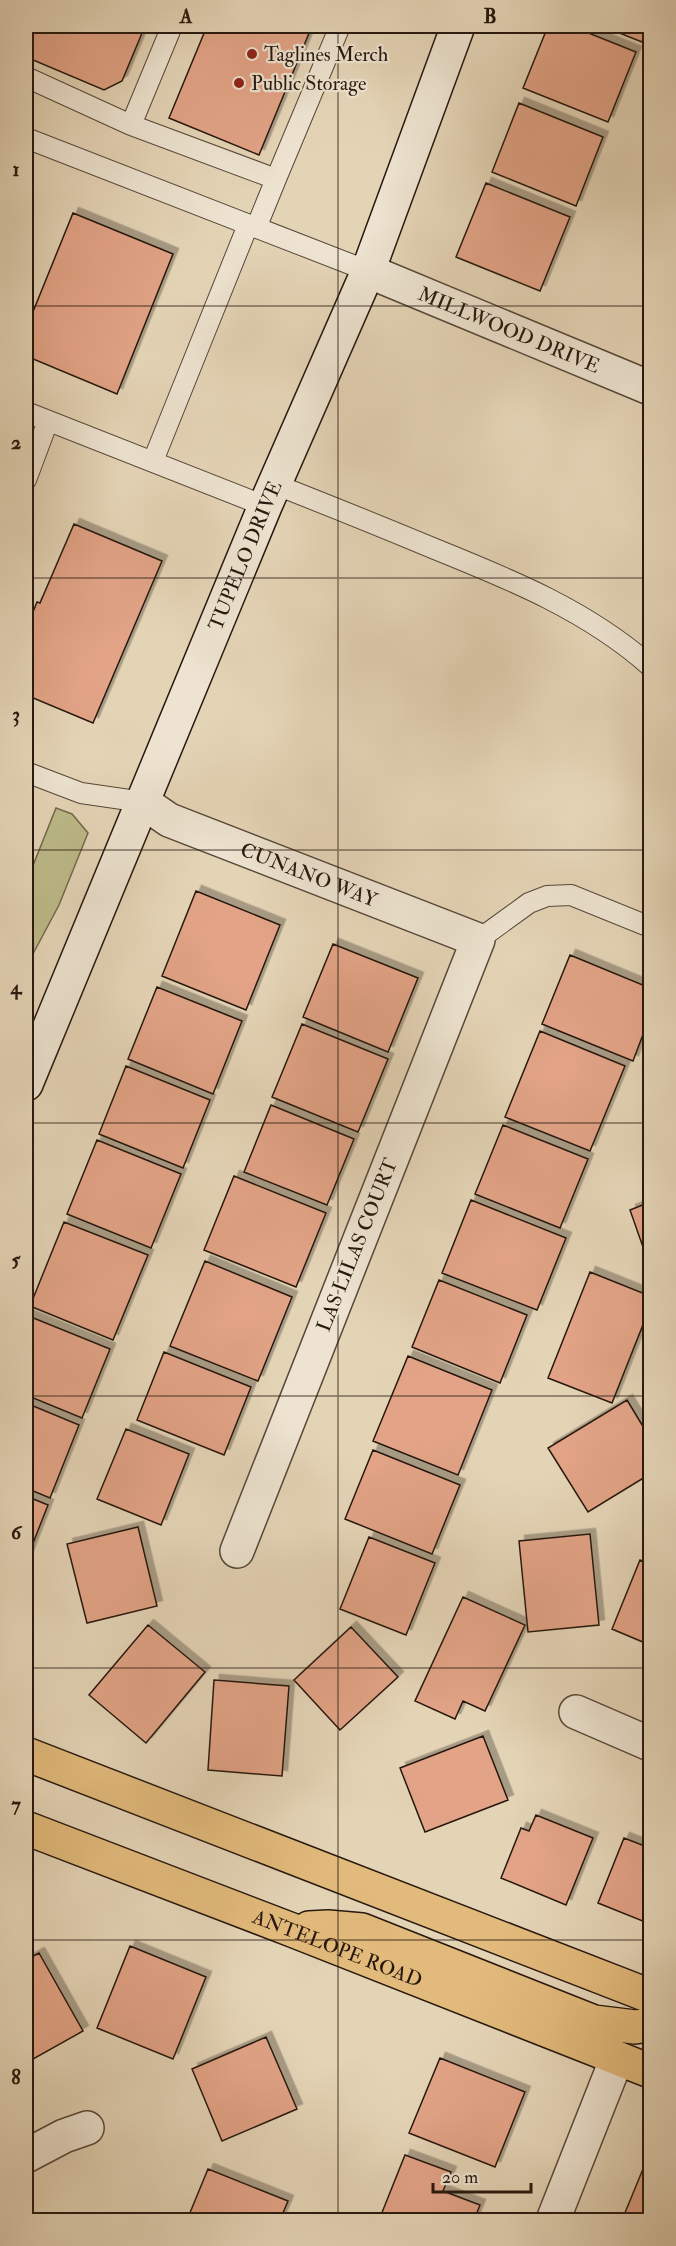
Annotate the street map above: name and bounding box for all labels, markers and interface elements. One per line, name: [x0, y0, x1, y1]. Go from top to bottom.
text: A: [179, 4, 193, 29]
text: B: [483, 4, 497, 29]
place label: Taglines Merch: [264, 42, 389, 67]
marker: Taglines Merch: [245, 47, 259, 61]
place label: Public Storage: [251, 71, 366, 96]
marker: Public Storage: [232, 76, 246, 90]
text: 1: [12, 157, 20, 182]
street label: MILLWOOD DRIVE: [415, 281, 604, 378]
text: 2: [11, 430, 21, 455]
street label: TUPELO DRIVE: [203, 477, 287, 634]
text: 3: [12, 702, 20, 727]
street label: CUNANO WAY: [237, 837, 382, 913]
text: 4: [10, 975, 23, 1000]
street label: LAS LILAS COURT: [311, 1155, 403, 1335]
text: 5: [12, 1247, 22, 1272]
text: 6: [11, 1520, 23, 1545]
text: 7: [11, 1792, 21, 1817]
street label: ANTELOPE ROAD: [248, 1903, 426, 1993]
text: 8: [11, 2065, 21, 2090]
scale bar: [433, 2156, 530, 2194]
text: 20 m: [442, 2166, 478, 2189]

